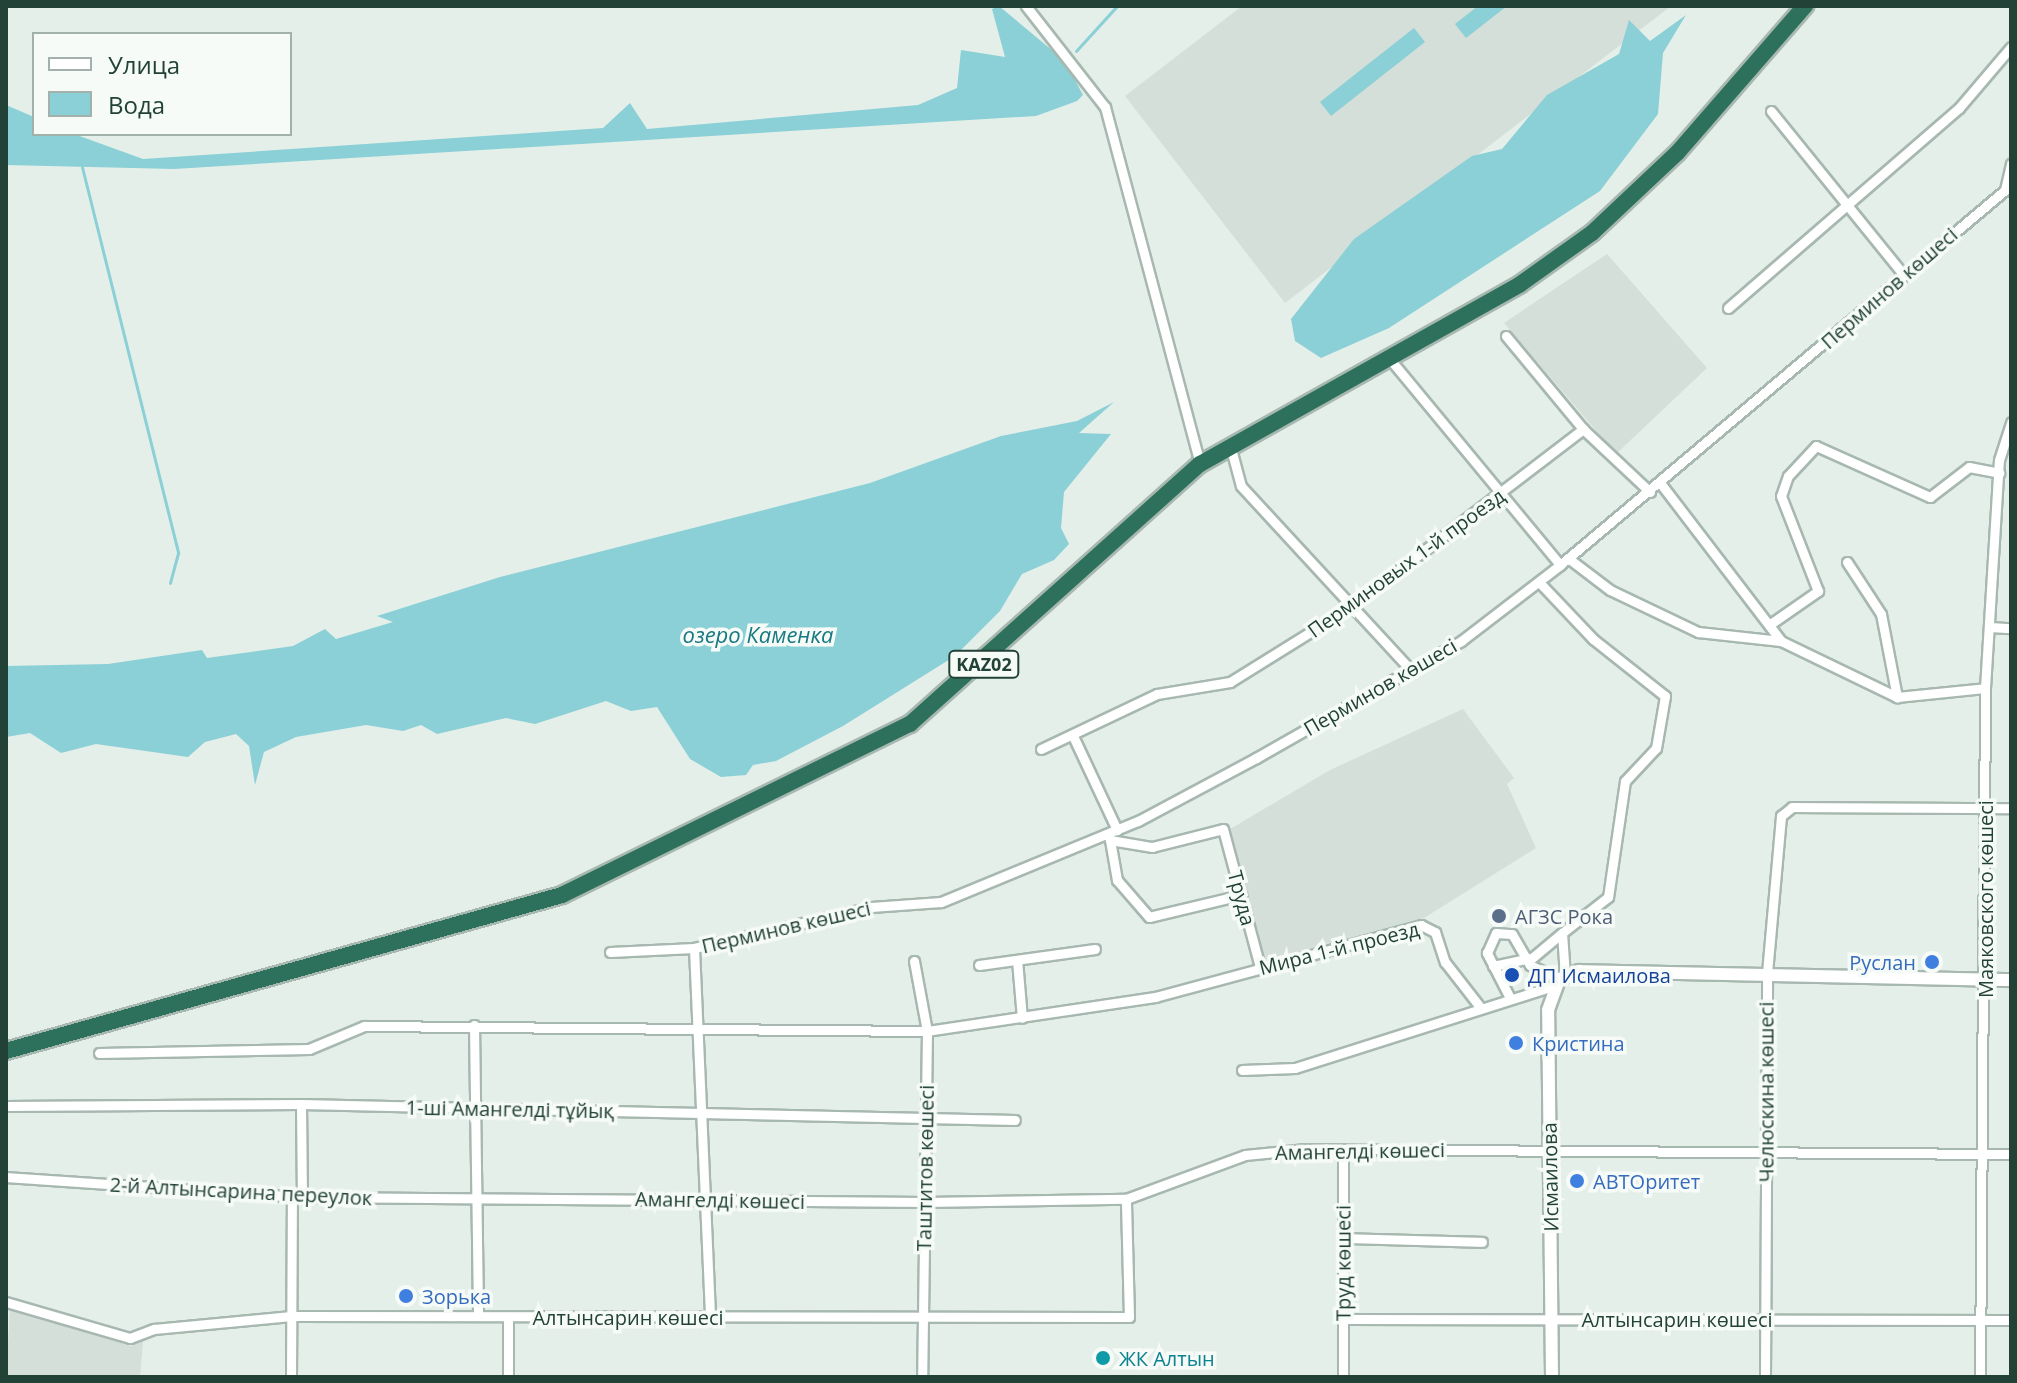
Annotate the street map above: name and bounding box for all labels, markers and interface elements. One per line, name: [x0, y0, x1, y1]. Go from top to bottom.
legend: [32, 32, 292, 136]
text: Улица: [108, 48, 180, 81]
text: Вода: [108, 88, 165, 121]
street label: Перминов көшесі: [1816, 222, 1962, 354]
street label: Перминовых 1-й проезд: [1303, 484, 1509, 642]
water label: озеро Каменка: [683, 622, 833, 648]
street label: Перминов көшесі: [1299, 633, 1461, 741]
road number: KAZ02: [948, 650, 1020, 678]
street label: Маяковского көшесі: [1973, 800, 1997, 998]
street label: Труда: [1223, 868, 1261, 928]
street label: Перминов көшесі: [699, 896, 873, 958]
place label: АГЗС Рока: [1515, 904, 1613, 928]
marker: АГЗС Рока: [1490, 907, 1508, 925]
street label: Мира 1-й проезд: [1256, 917, 1422, 979]
place label: Руслан: [1849, 950, 1916, 974]
marker: Руслан: [1923, 953, 1941, 971]
place label: ДП Исмаилова: [1528, 963, 1671, 987]
marker: ДП Исмаилова: [1503, 966, 1521, 984]
street label: Челюскина көшесі: [1754, 1002, 1778, 1182]
place label: Кристина: [1532, 1031, 1625, 1055]
marker: Кристина: [1507, 1034, 1525, 1052]
street label: Таштитов көшесі: [912, 1085, 938, 1251]
street label: 1-ші Амангелді тұйық: [406, 1095, 614, 1123]
street label: Исмаилова: [1537, 1122, 1563, 1232]
street label: Амангелді көшесі: [1275, 1138, 1445, 1164]
place label: АВТОритет: [1593, 1169, 1700, 1193]
street label: 2-й Алтынсарина переулок: [109, 1172, 373, 1210]
marker: АВТОритет: [1568, 1172, 1586, 1190]
street label: Амангелді көшесі: [635, 1187, 805, 1213]
street label: Труд көшесі: [1331, 1205, 1355, 1321]
place label: Зорька: [422, 1284, 491, 1308]
marker: Зорька: [397, 1287, 415, 1305]
street label: Алтынсарин көшесі: [532, 1305, 724, 1329]
street label: Алтынсарин көшесі: [1581, 1307, 1773, 1331]
place label: ЖК Алтын: [1119, 1346, 1215, 1370]
marker: ЖК Алтын: [1094, 1349, 1112, 1367]

